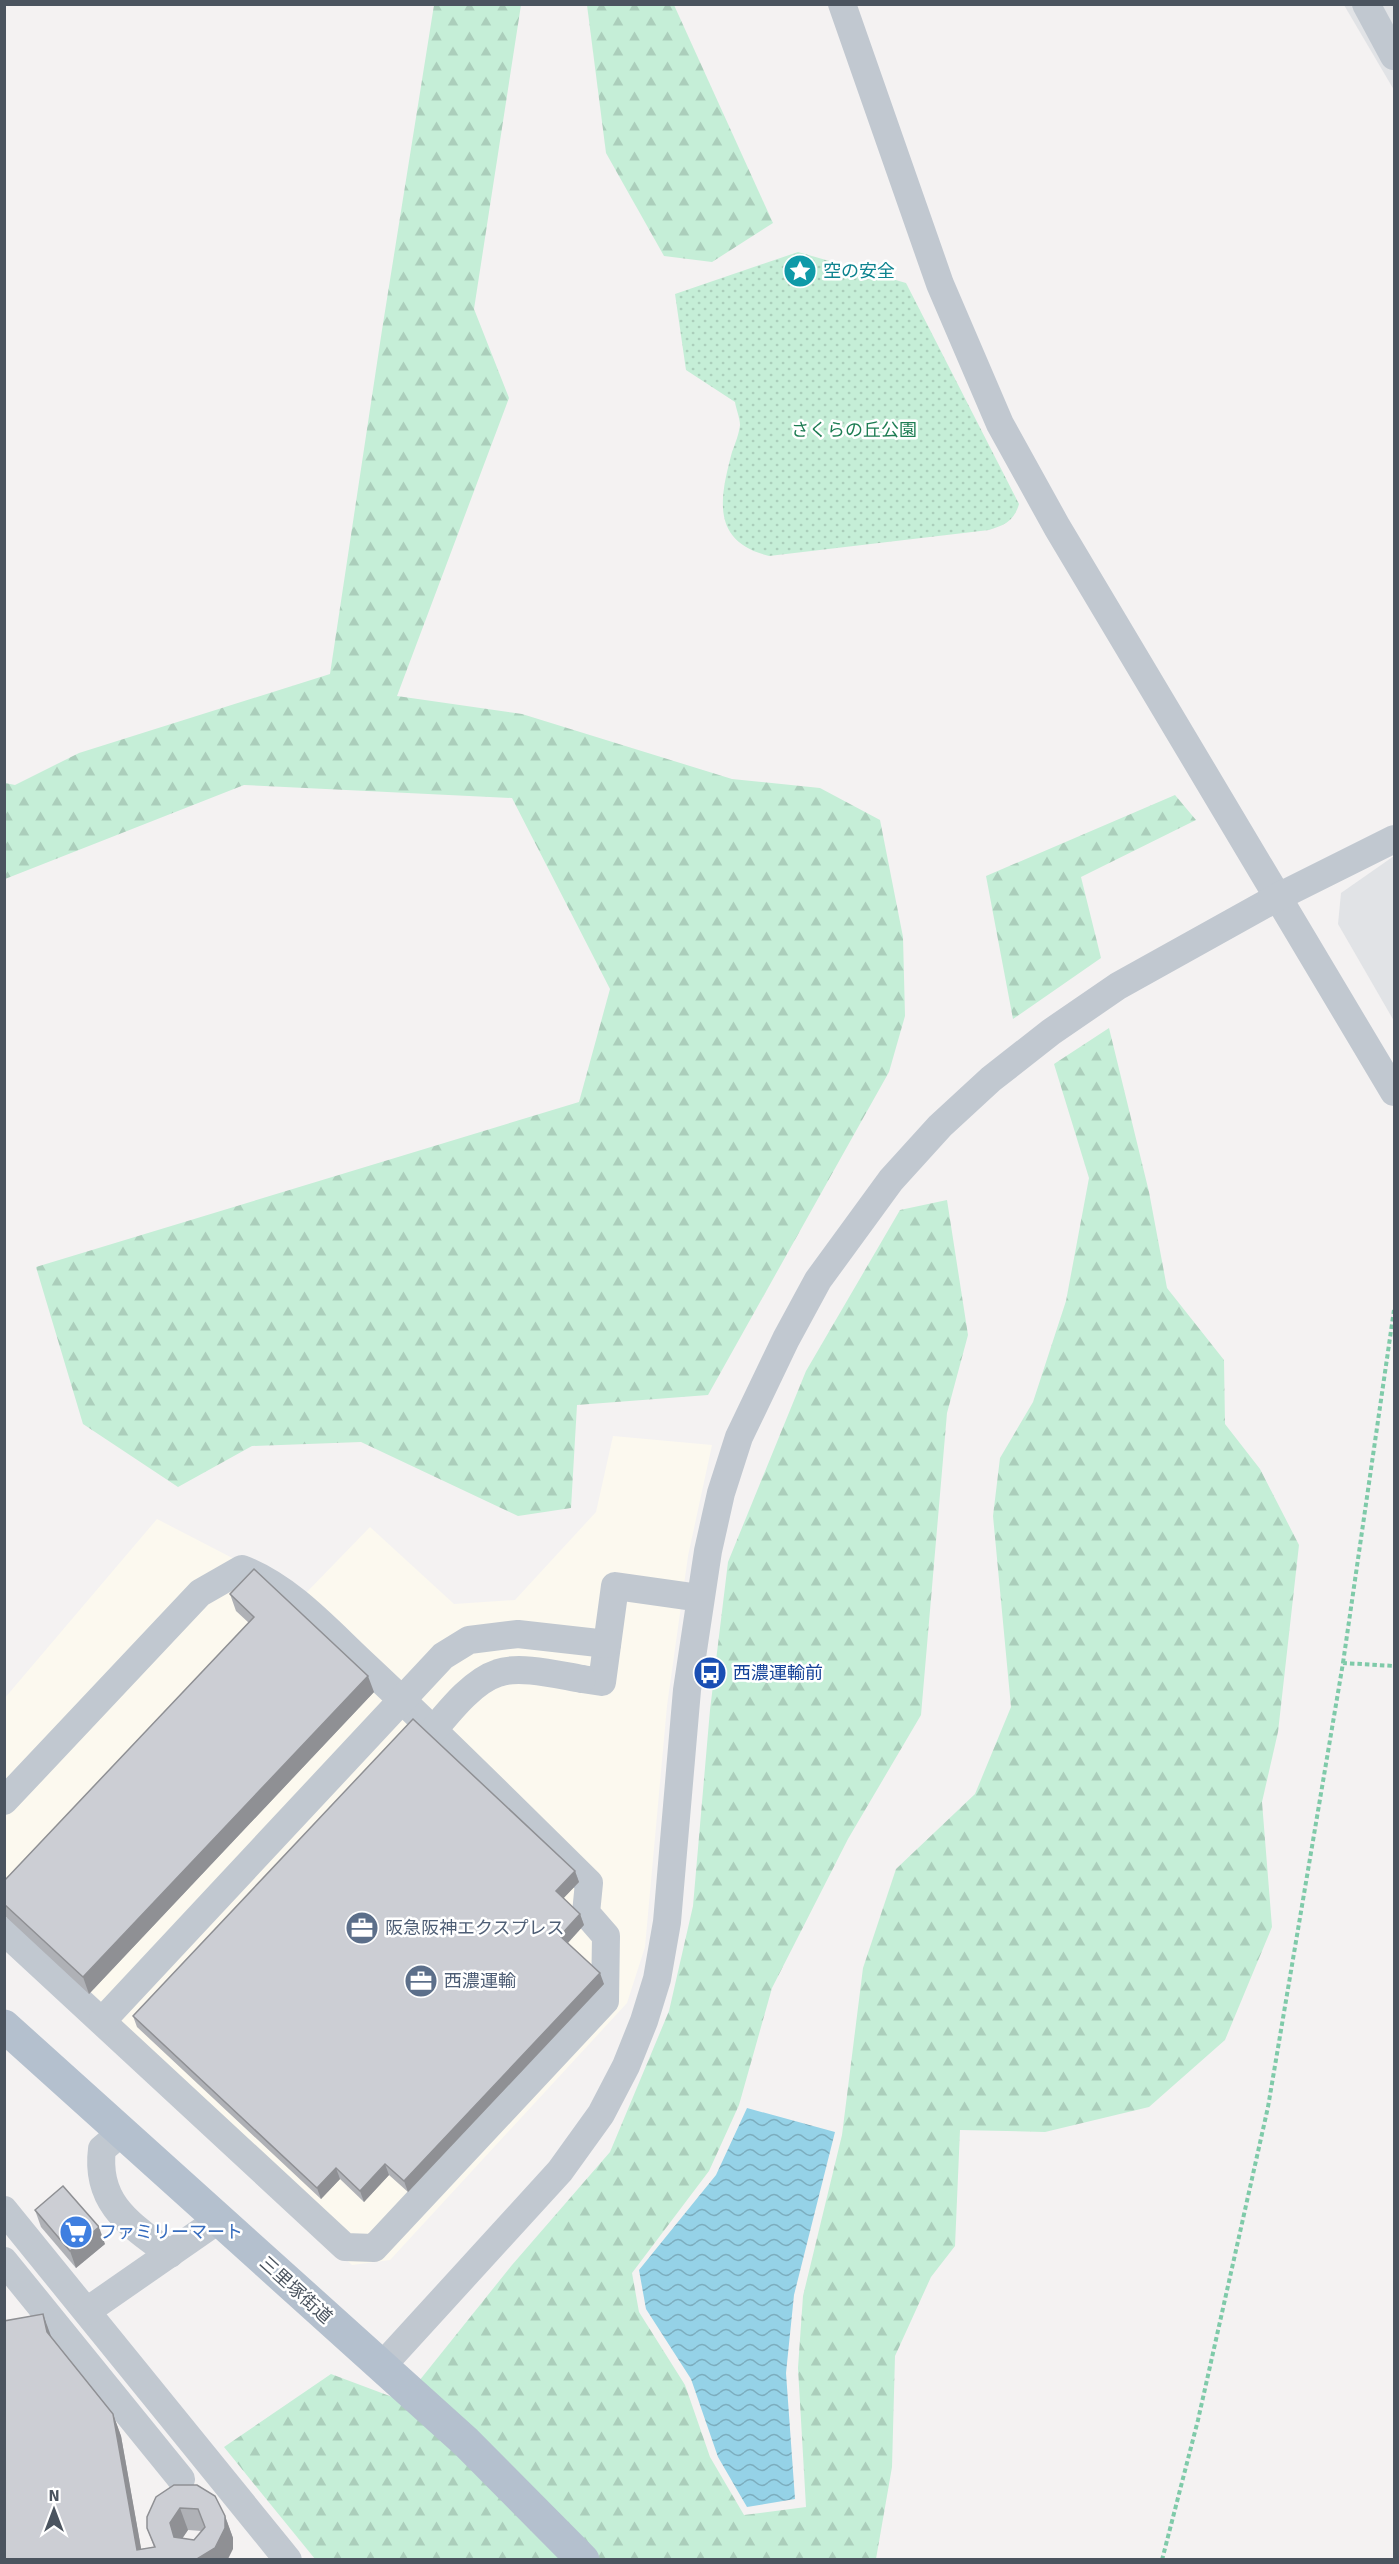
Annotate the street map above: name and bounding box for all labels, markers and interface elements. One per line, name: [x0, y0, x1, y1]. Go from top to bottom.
place icon: 空の安全: [782, 253, 818, 289]
place label: 空の安全: [823, 260, 895, 282]
park label: さくらの丘公園: [791, 419, 917, 441]
bus stop icon: 西濃運輸前: [692, 1655, 728, 1691]
place label: 西濃運輸前: [733, 1662, 823, 1684]
office icon: 阪急阪神エクスプレス: [344, 1910, 380, 1946]
place label: 阪急阪神エクスプレス: [385, 1917, 564, 1939]
office icon: 西濃運輸: [403, 1963, 439, 1999]
place label: 西濃運輸: [444, 1970, 516, 1992]
supermarket icon: ファミリーマート: [58, 2214, 94, 2250]
place label: ファミリーマート: [99, 2221, 243, 2243]
street label: 三里塚街道: [255, 2252, 337, 2328]
north arrow: [24, 2480, 84, 2540]
text: N: [48, 2486, 60, 2506]

